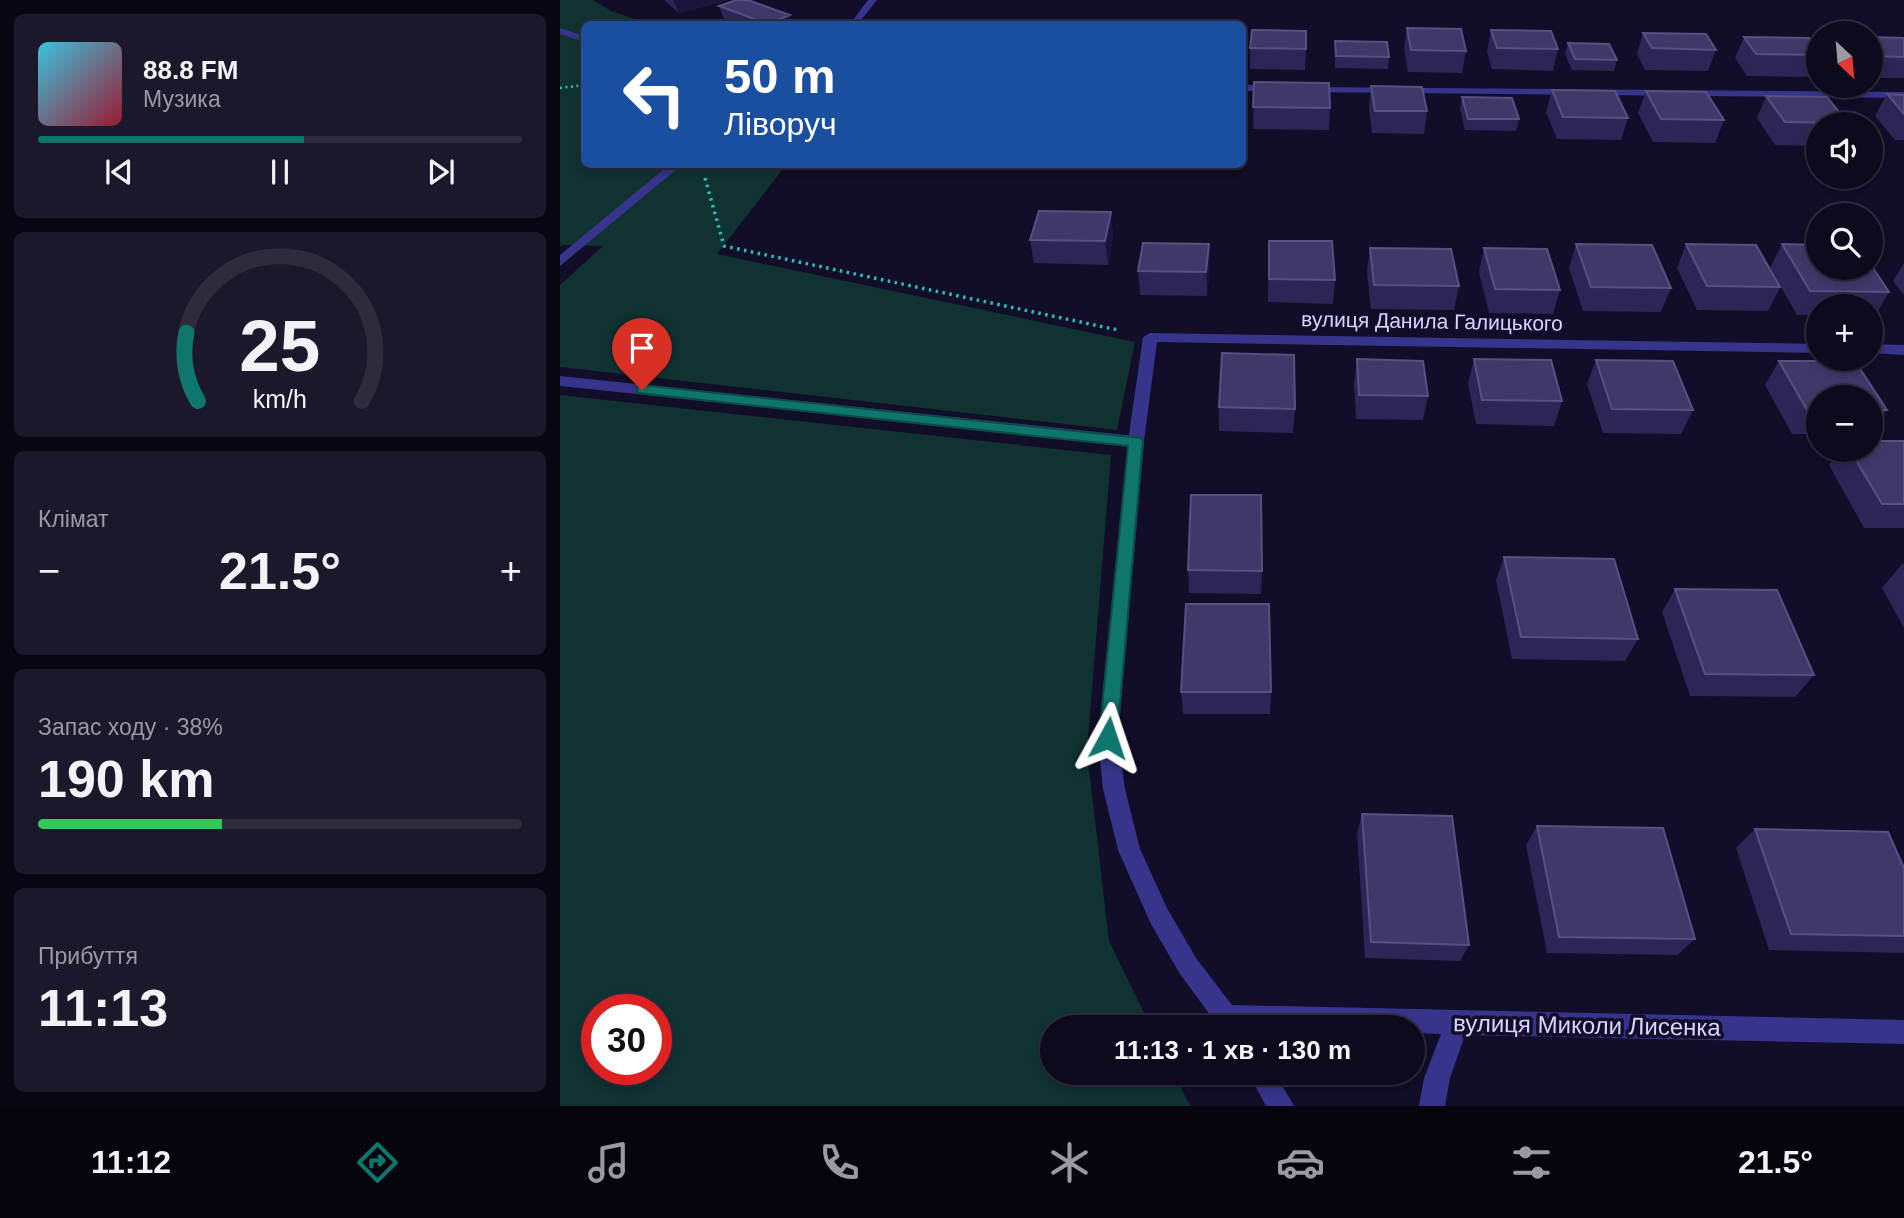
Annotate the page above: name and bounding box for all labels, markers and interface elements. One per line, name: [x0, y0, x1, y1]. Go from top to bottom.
north arrow: [1806, 21, 1883, 98]
map controls: [1806, 21, 1883, 462]
icon: left: [609, 49, 700, 140]
text: 50 m: [724, 49, 836, 103]
text: 88.8 FM: [143, 55, 238, 85]
text: Музика: [143, 86, 221, 112]
text: Ліворуч: [724, 106, 837, 142]
button: sound: [1806, 112, 1883, 189]
icon: previous: [100, 153, 138, 191]
icon: pause: [261, 153, 299, 191]
icon: next: [422, 153, 460, 191]
button: search: [1806, 203, 1883, 280]
button: +: [1806, 294, 1883, 371]
text: 25: [240, 305, 320, 386]
street label: вулиця Данила Галицького: [1301, 307, 1563, 335]
pin: [612, 318, 672, 390]
icon: arrive: [623, 329, 661, 367]
text: km/h: [253, 384, 307, 412]
button: −: [1806, 385, 1883, 462]
text: Клімат: [38, 506, 109, 532]
text: 21.5°: [219, 542, 341, 600]
text: −: [38, 550, 60, 592]
text: +: [500, 550, 522, 592]
position arrow: [1071, 701, 1145, 775]
text: Запас ходу · 38%: [38, 714, 223, 740]
text: 190 km: [38, 750, 214, 808]
text: Прибуття: [38, 943, 138, 969]
text: 11:13: [38, 979, 168, 1037]
speed limit sign: 30: [581, 994, 672, 1085]
street label: вулиця Миколи Лисенка: [1453, 1009, 1722, 1041]
text: 11:13 · 1 хв · 130 m: [1114, 1035, 1351, 1065]
icon: directions: [353, 1138, 402, 1187]
icon: music: [584, 1138, 633, 1187]
icon: phone: [815, 1138, 864, 1187]
icon: climate: [1045, 1138, 1094, 1187]
icon: car: [1276, 1138, 1325, 1187]
icon: filters: [1507, 1138, 1556, 1187]
text: 11:12: [91, 1144, 171, 1180]
text: 21.5°: [1738, 1144, 1813, 1180]

